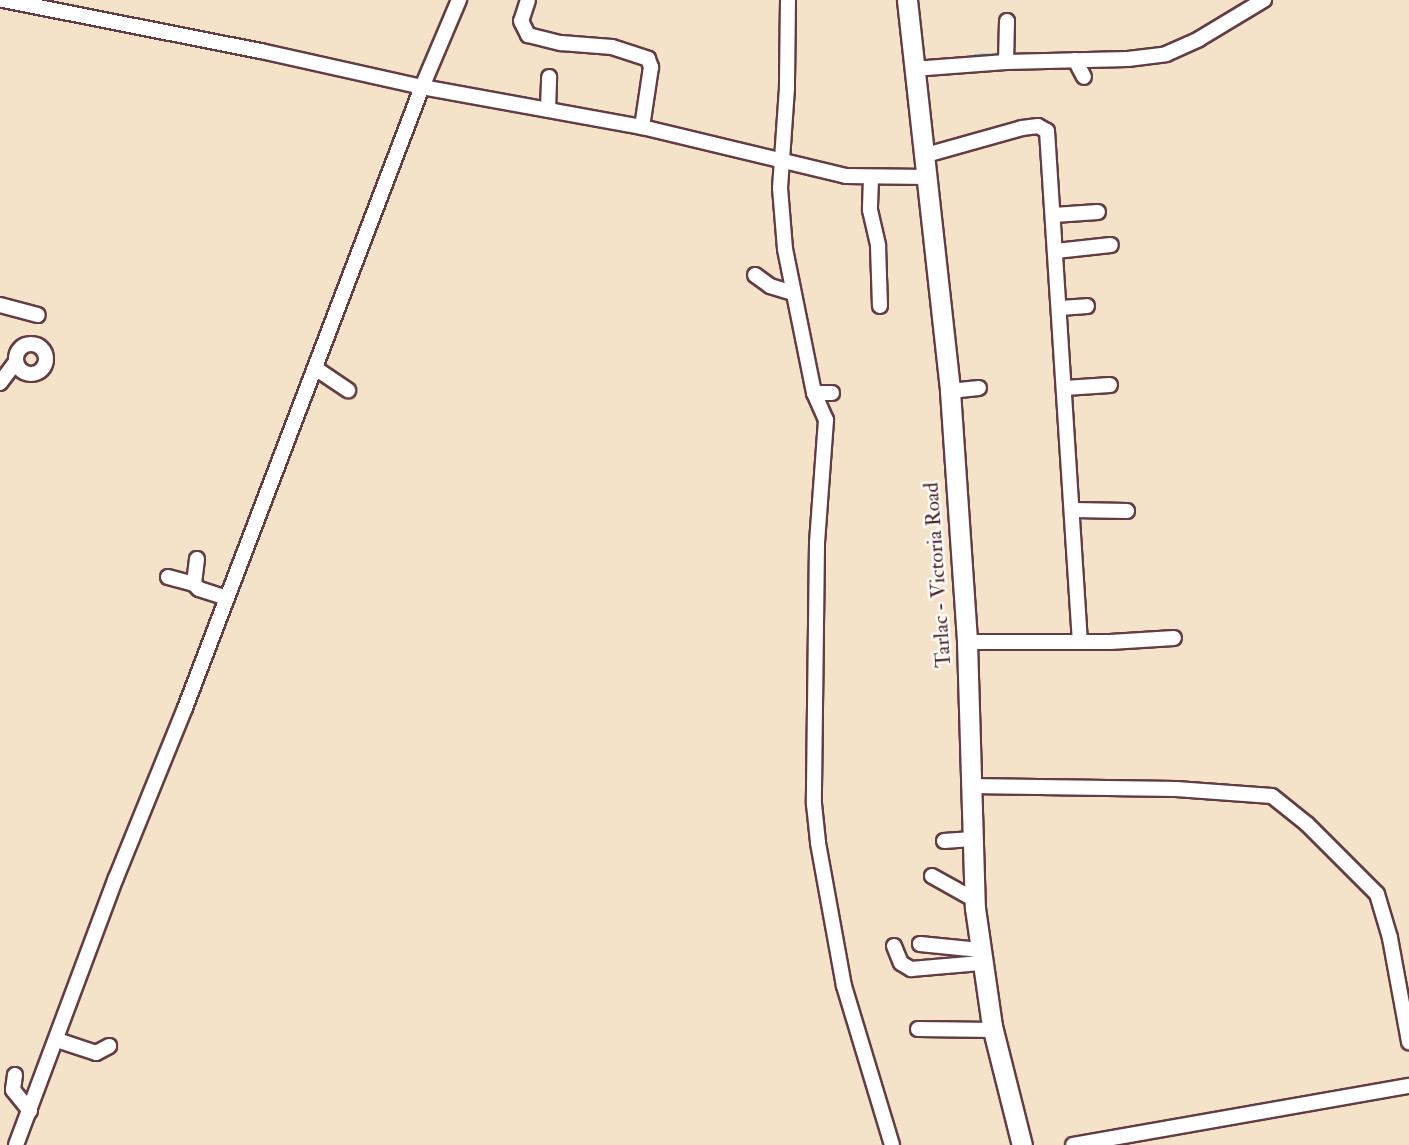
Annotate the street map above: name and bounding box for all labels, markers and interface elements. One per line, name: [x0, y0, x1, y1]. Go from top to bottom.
street label: Tarlac - Victoria Road: [919, 481, 957, 669]

